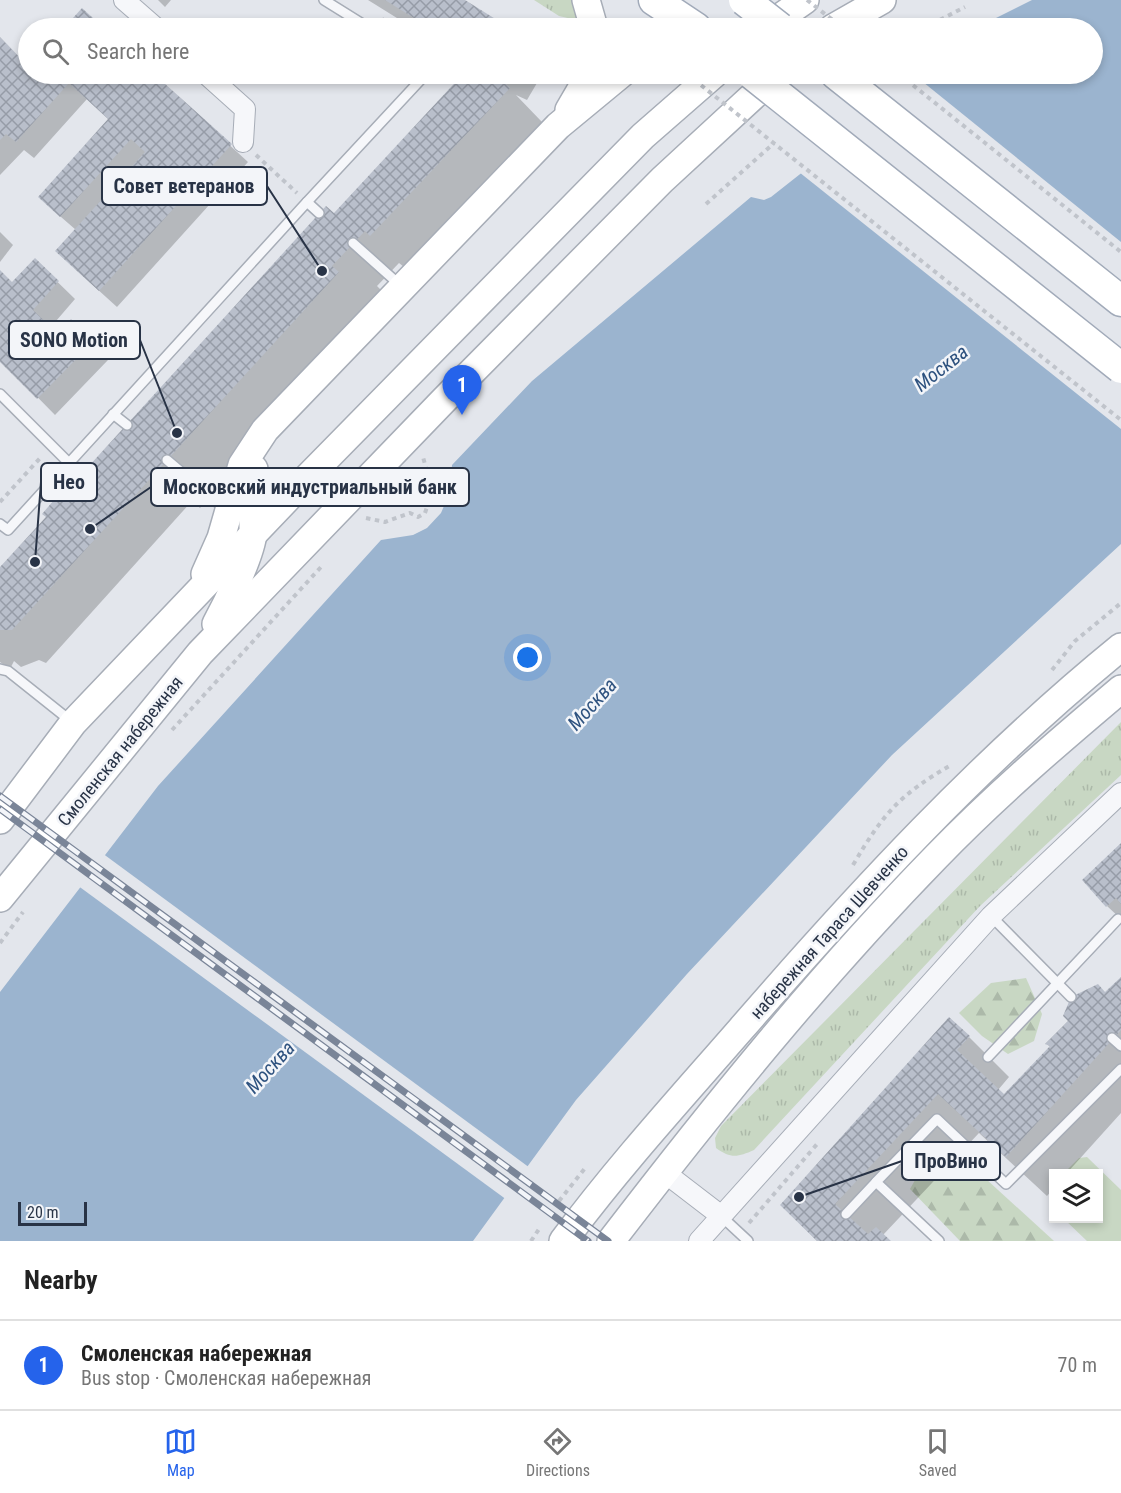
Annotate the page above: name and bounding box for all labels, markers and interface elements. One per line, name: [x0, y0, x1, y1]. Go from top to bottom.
search box: [18, 18, 1103, 84]
icon: search: [39, 35, 72, 68]
text: Search here: [87, 39, 189, 64]
callout: Совет ветеранов: [102, 167, 267, 205]
text: Совет ветеранов: [113, 174, 255, 198]
callout: SONO Motion: [9, 321, 140, 359]
text: SONO Motion: [20, 328, 128, 352]
water label: Москва: [909, 340, 973, 396]
pin: 1: [442, 366, 482, 415]
callout: Нео: [41, 463, 97, 501]
callout: Московский индустриальный банк: [151, 468, 469, 506]
text: Нео: [53, 470, 85, 494]
text: Московский индустриальный банк: [163, 475, 457, 499]
your location: [513, 643, 542, 672]
street label: Смоленская набережная: [53, 672, 187, 830]
water label: Москва: [562, 673, 622, 735]
street label: набережная Тараса Шевченко: [746, 841, 912, 1023]
water label: Москва: [240, 1036, 300, 1098]
callout: ПроВино: [902, 1142, 1000, 1180]
text: ПроВино: [914, 1149, 988, 1173]
map controls: [1049, 1169, 1103, 1223]
button: layers: [1049, 1169, 1103, 1223]
scale bar: [18, 1199, 87, 1226]
text: 20 m: [27, 1203, 59, 1222]
text: Nearby: [24, 1265, 98, 1295]
text: Смоленская набережная: [81, 1341, 312, 1366]
text: 1: [38, 1353, 49, 1377]
text: 70 m: [1058, 1353, 1097, 1377]
text: Bus stop · Смоленская набережная: [81, 1366, 371, 1390]
tab: Map: [164, 1425, 197, 1480]
tab: Directions: [526, 1425, 590, 1480]
tab: Saved: [919, 1425, 957, 1480]

